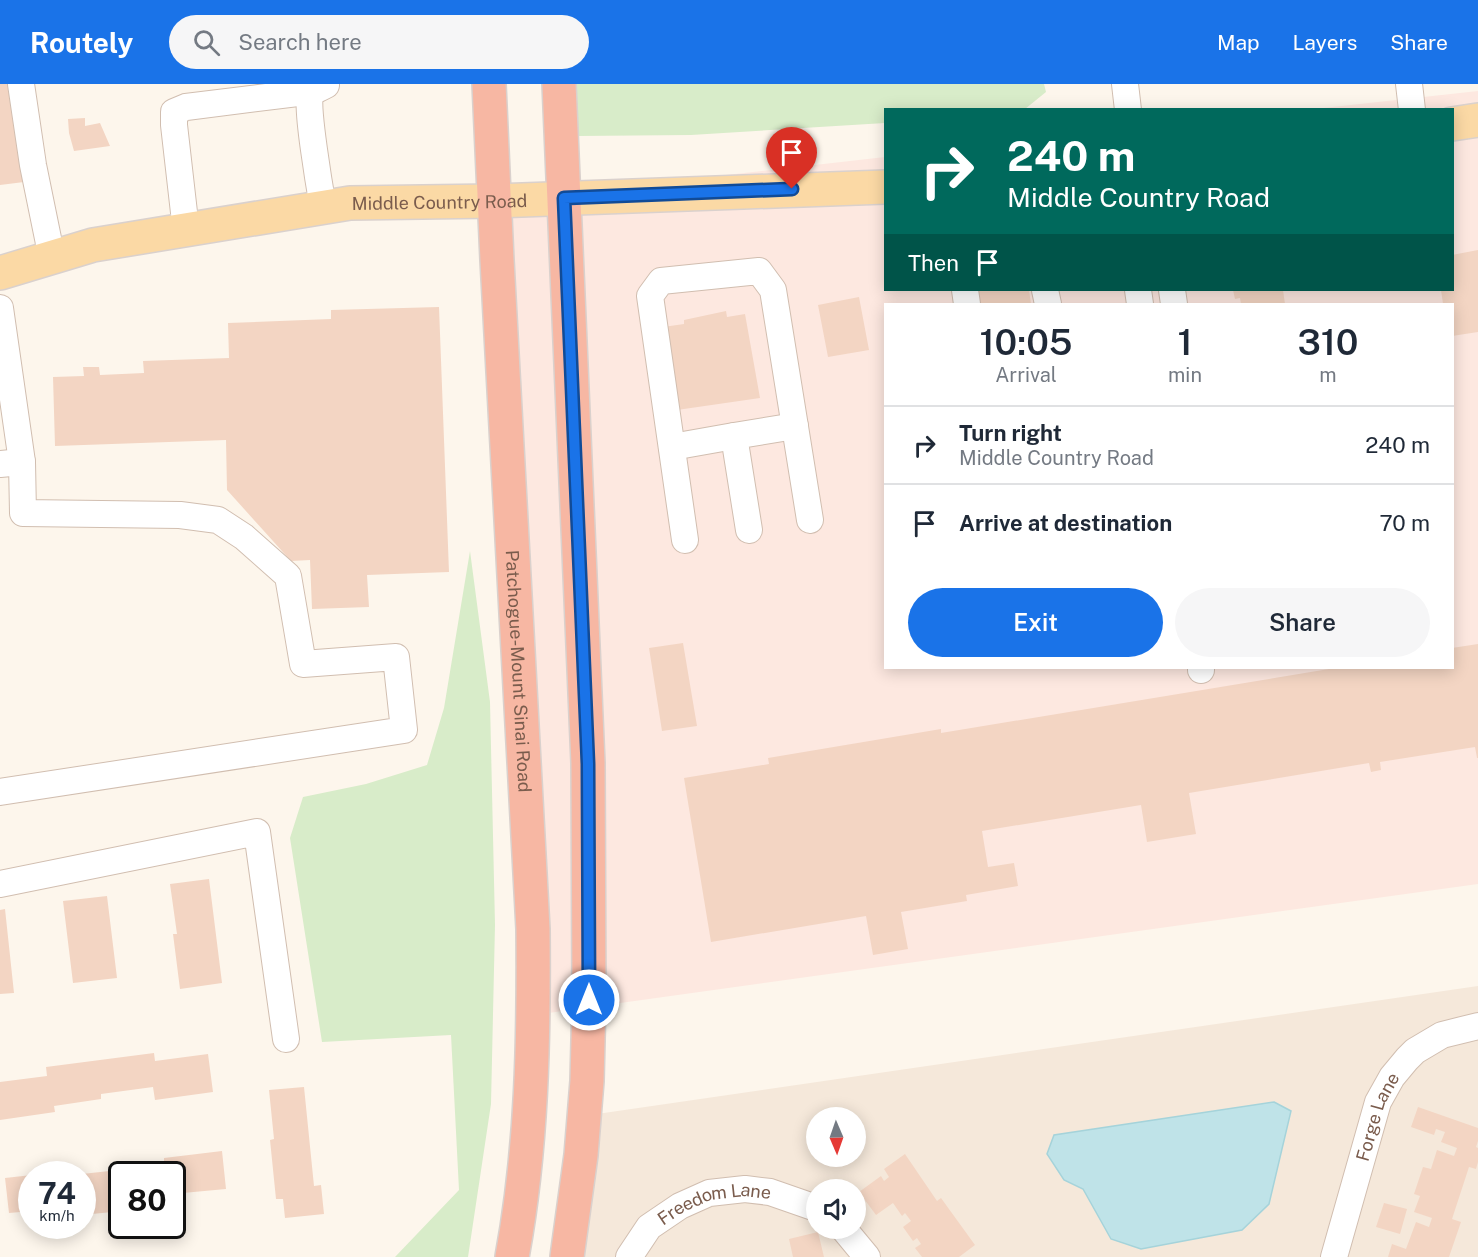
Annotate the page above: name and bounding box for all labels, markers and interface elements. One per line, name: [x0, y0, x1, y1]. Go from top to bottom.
search box: [169, 15, 589, 69]
text: Routely: [30, 26, 133, 59]
icon: search: [190, 26, 223, 59]
text: Search here: [238, 29, 362, 55]
text: Map: [1217, 30, 1260, 55]
text: Layers: [1293, 30, 1357, 55]
text: Share: [1390, 30, 1448, 55]
pin: [766, 127, 817, 189]
text: 240 m: [1007, 131, 1135, 180]
icon: right: [908, 132, 986, 210]
icon: arrive: [775, 136, 808, 169]
text: Middle Country Road: [1007, 181, 1270, 213]
street label: Middle Country Road: [352, 189, 528, 213]
icon: arrive: [971, 246, 1004, 279]
text: Then: [908, 250, 959, 276]
text: 10:05: [979, 321, 1073, 363]
text: 1: [1177, 321, 1193, 363]
text: 310: [1297, 321, 1359, 363]
text: Arrival: [995, 363, 1057, 387]
text: min: [1168, 363, 1202, 387]
text: m: [1319, 363, 1337, 387]
text: Turn right: [959, 420, 1062, 446]
icon: right: [908, 429, 941, 462]
text: 240 m: [1365, 432, 1430, 458]
text: Middle Country Road: [959, 446, 1154, 470]
icon: arrive: [908, 507, 941, 540]
text: Arrive at destination: [959, 510, 1172, 536]
text: 70 m: [1379, 510, 1430, 536]
street label: Patchogue-Mount Sinai Road: [502, 549, 536, 793]
button: Exit: [908, 588, 1163, 657]
button: Share: [1175, 588, 1430, 657]
position arrow: [557, 968, 621, 1032]
street label: Forge Lane: [1351, 1068, 1403, 1163]
north arrow: [806, 1107, 866, 1167]
map controls: [806, 1107, 866, 1239]
speed limit sign: 80: [108, 1161, 186, 1239]
text: 74: [38, 1175, 76, 1211]
street label: Freedom Lane: [653, 1178, 772, 1229]
button: sound: [806, 1179, 866, 1239]
text: km/h: [39, 1207, 75, 1224]

